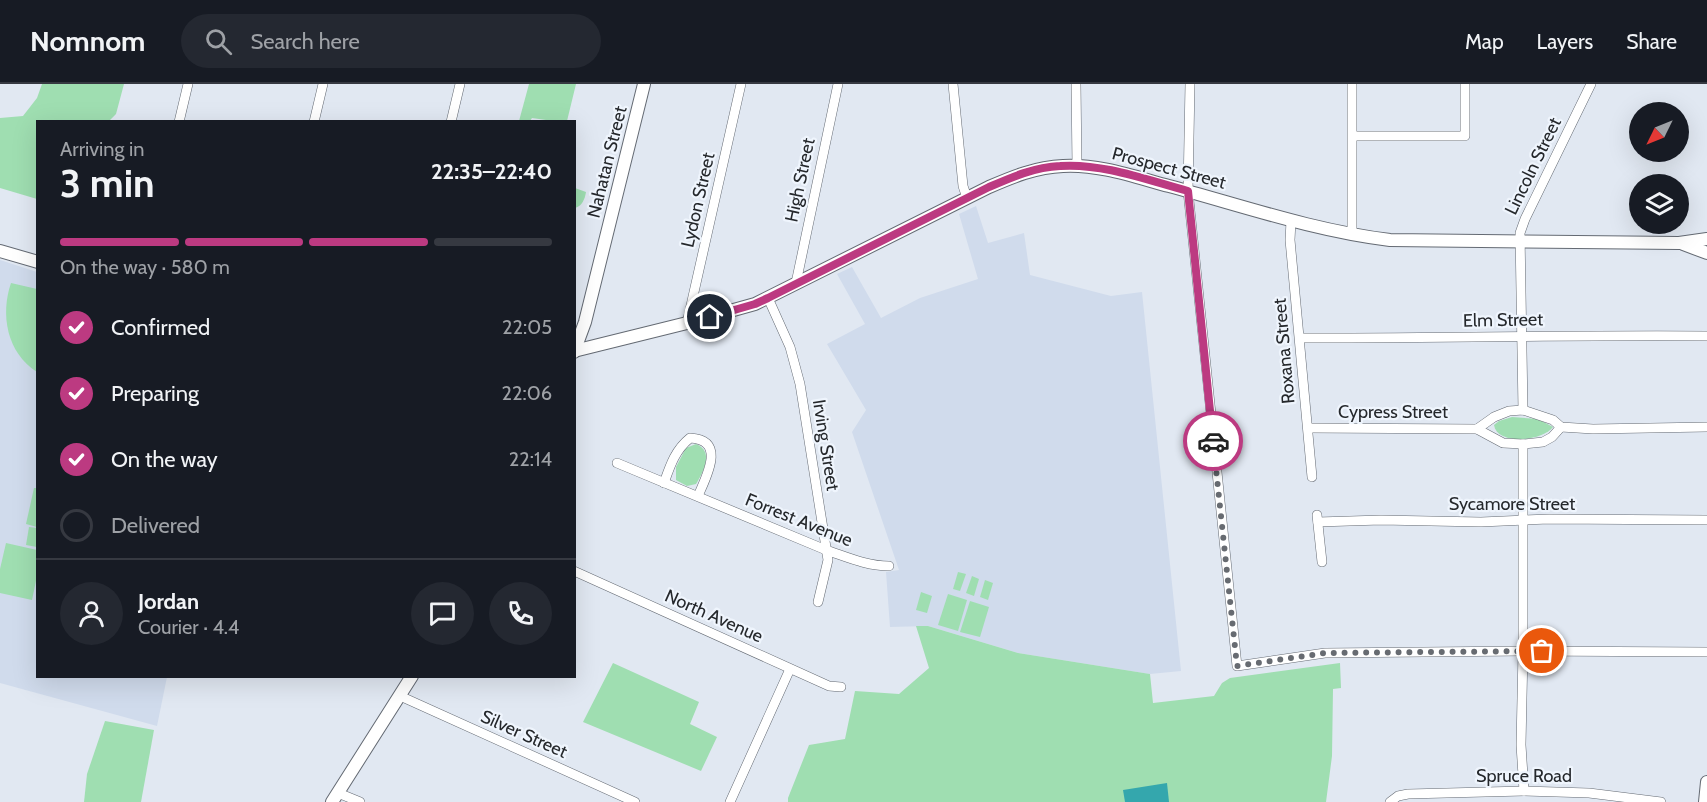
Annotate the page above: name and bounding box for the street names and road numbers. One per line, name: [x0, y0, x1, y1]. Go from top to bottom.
street label: Nahatan Street: [582, 104, 632, 220]
street label: Lincoln Street: [1500, 114, 1566, 218]
street label: High Street: [780, 136, 820, 224]
street label: Prospect Street: [1110, 142, 1228, 194]
street label: Lydon Street: [676, 150, 720, 250]
street label: Roxana Street: [1268, 297, 1300, 405]
street label: Elm Street: [1463, 308, 1543, 332]
street label: Irving Street: [808, 398, 844, 492]
street label: Cypress Street: [1338, 401, 1448, 423]
street label: Forrest Avenue: [742, 489, 856, 551]
street label: Sycamore Street: [1449, 493, 1575, 515]
street label: North Avenue: [662, 585, 766, 647]
street label: Silver Street: [477, 705, 571, 763]
street label: Spruce Road: [1476, 765, 1572, 787]

